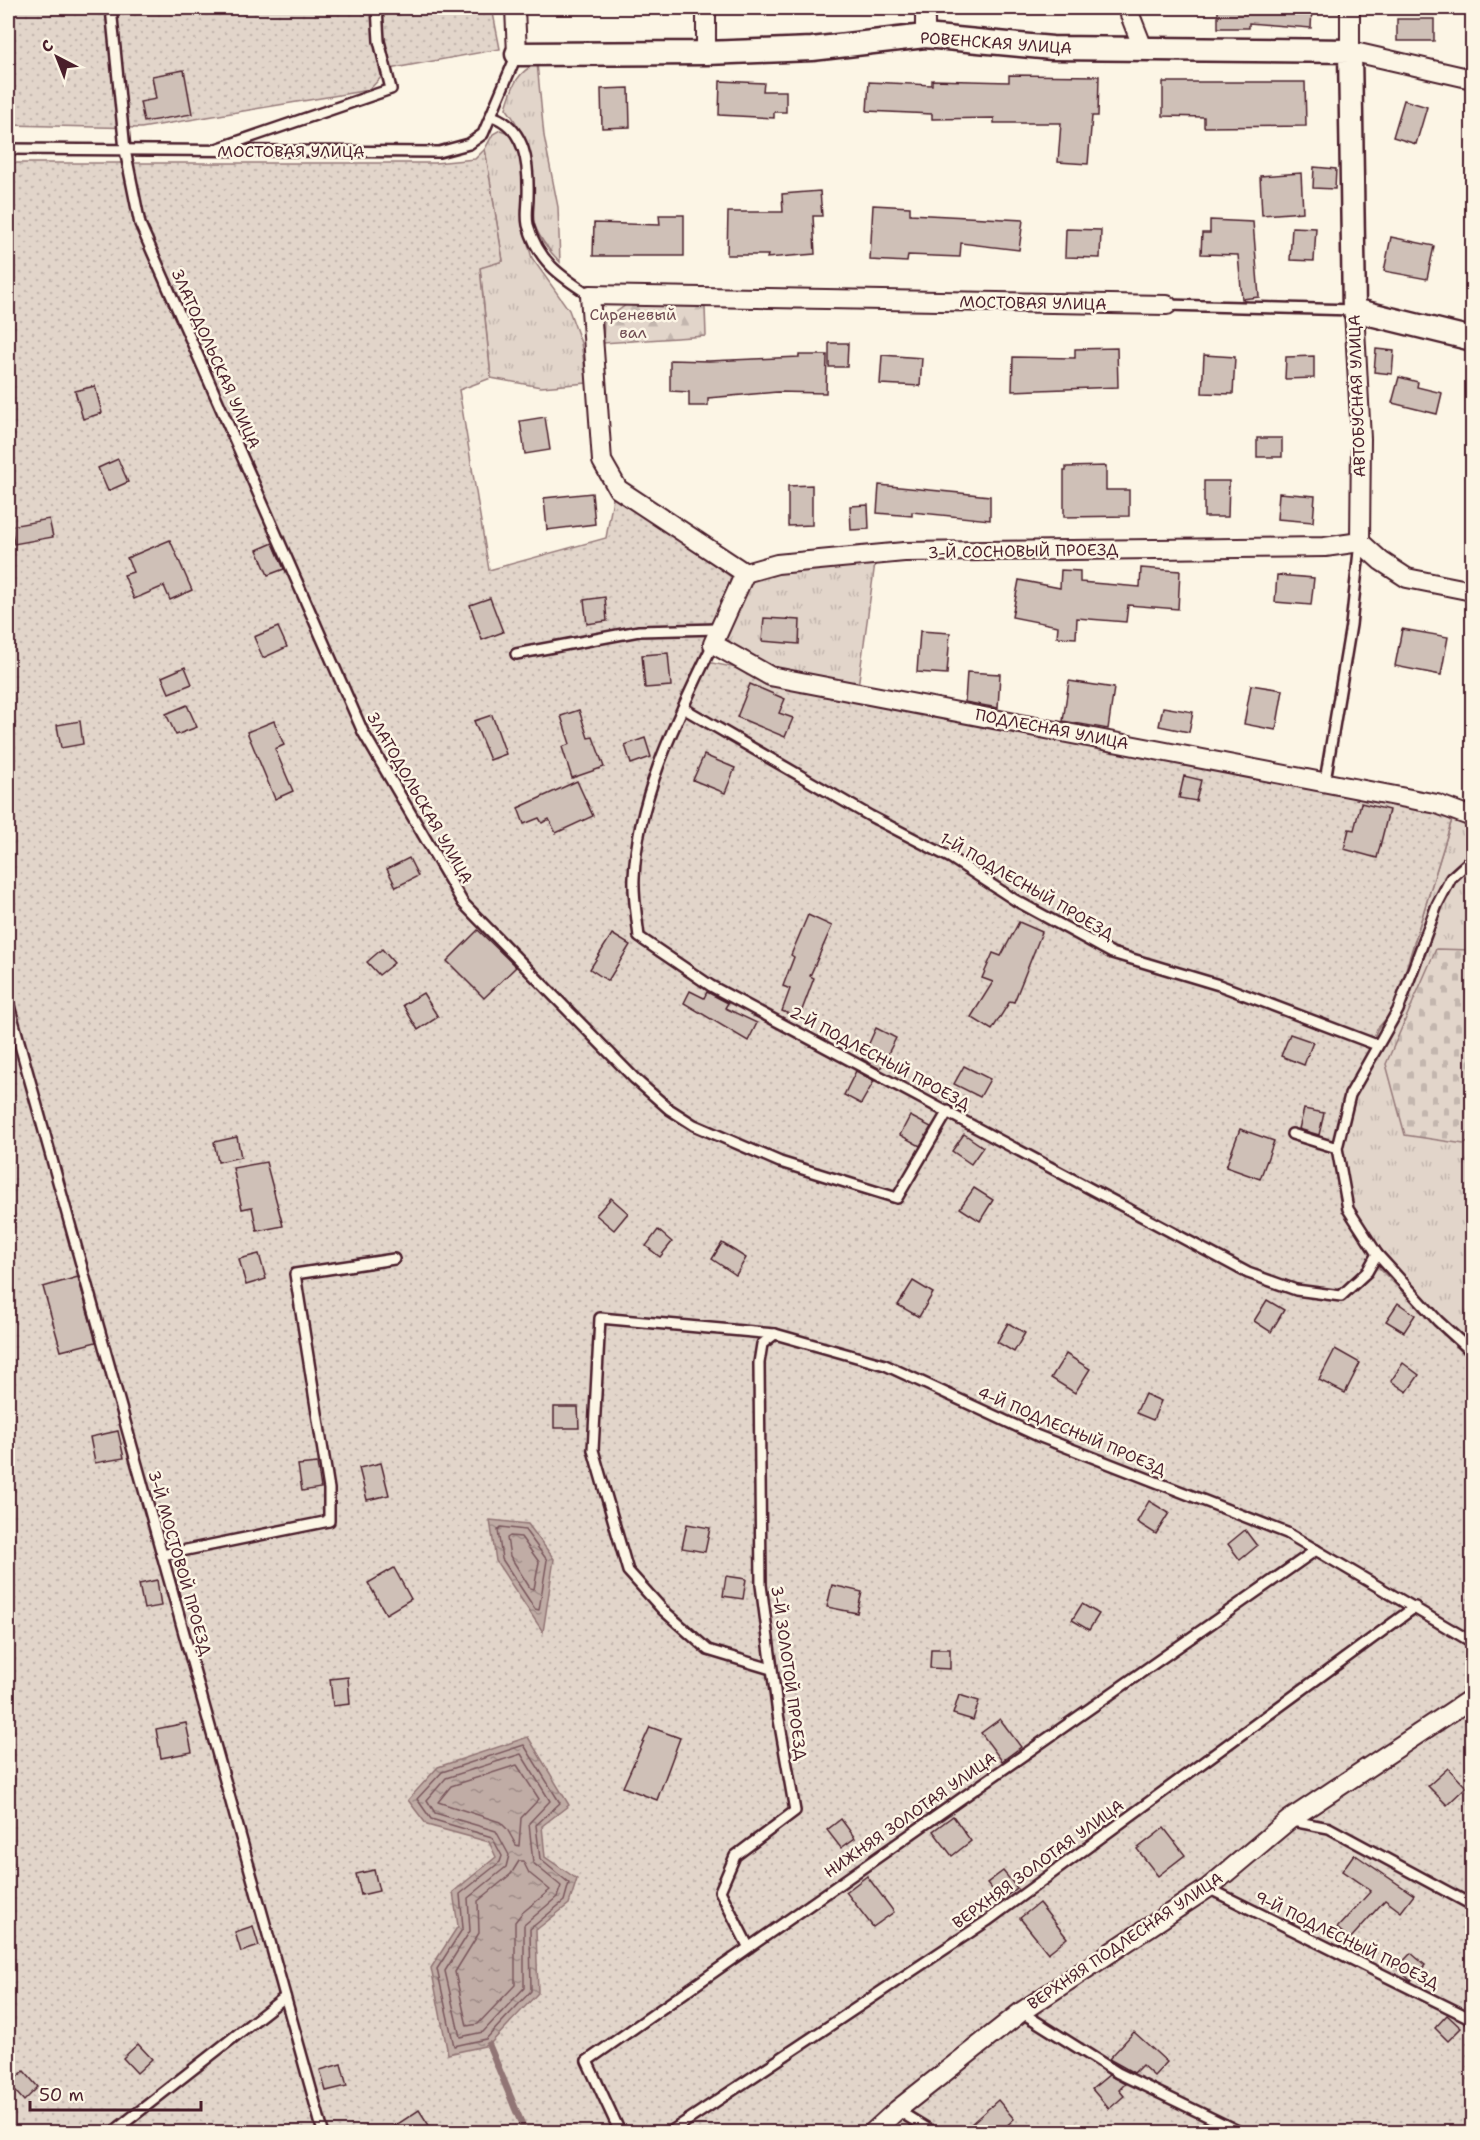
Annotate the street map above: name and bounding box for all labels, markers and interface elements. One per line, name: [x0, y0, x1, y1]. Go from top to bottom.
north arrow: [27, 27, 87, 87]
street label: РОВЕНСКАЯ УЛИЦА: [919, 27, 1073, 59]
text: С: [37, 35, 58, 57]
street label: МОСТОВАЯ УЛИЦА: [217, 141, 365, 162]
street label: ЗЛАТОДОЛЬСКАЯ УЛИЦА: [167, 266, 265, 452]
street label: МОСТОВАЯ УЛИЦА: [959, 291, 1107, 315]
park label: Сиреневый вал: [589, 304, 677, 343]
street label: АВТОБУСНАЯ УЛИЦА: [1344, 314, 1370, 478]
street label: 3-Й СОСНОВЫЙ ПРОЕЗД: [928, 539, 1118, 563]
street label: ПОДЛЕСНАЯ УЛИЦА: [973, 704, 1131, 754]
street label: ЗЛАТОДОЛЬСКАЯ УЛИЦА: [362, 709, 478, 887]
street label: 1-Й ПОДЛЕСНЫЙ ПРОЕЗД: [936, 828, 1118, 944]
street label: 2-Й ПОДЛЕСНЫЙ ПРОЕЗД: [786, 1001, 974, 1115]
street label: 4-Й ПОДЛЕСНЫЙ ПРОЕЗД: [975, 1382, 1169, 1480]
street label: 3-Й МОСТОВОЙ ПРОЕЗД: [143, 1468, 217, 1658]
street label: 3-Й ЗОЛОТОЙ ПРОЕЗД: [766, 1584, 812, 1762]
street label: НИЖНЯЯ ЗОЛОТАЯ УЛИЦА: [820, 1747, 1000, 1883]
street label: ВЕРХНЯЯ ЗОЛОТАЯ УЛИЦА: [948, 1795, 1128, 1933]
street label: ВЕРХНЯЯ ПОДЛЕСНАЯ УЛИЦА: [1023, 1868, 1227, 2014]
street label: 9-Й ПОДЛЕСНЫЙ ПРОЕЗД: [1252, 1886, 1442, 1994]
scale bar: [30, 2074, 201, 2112]
text: 50 m: [39, 2083, 84, 2107]

